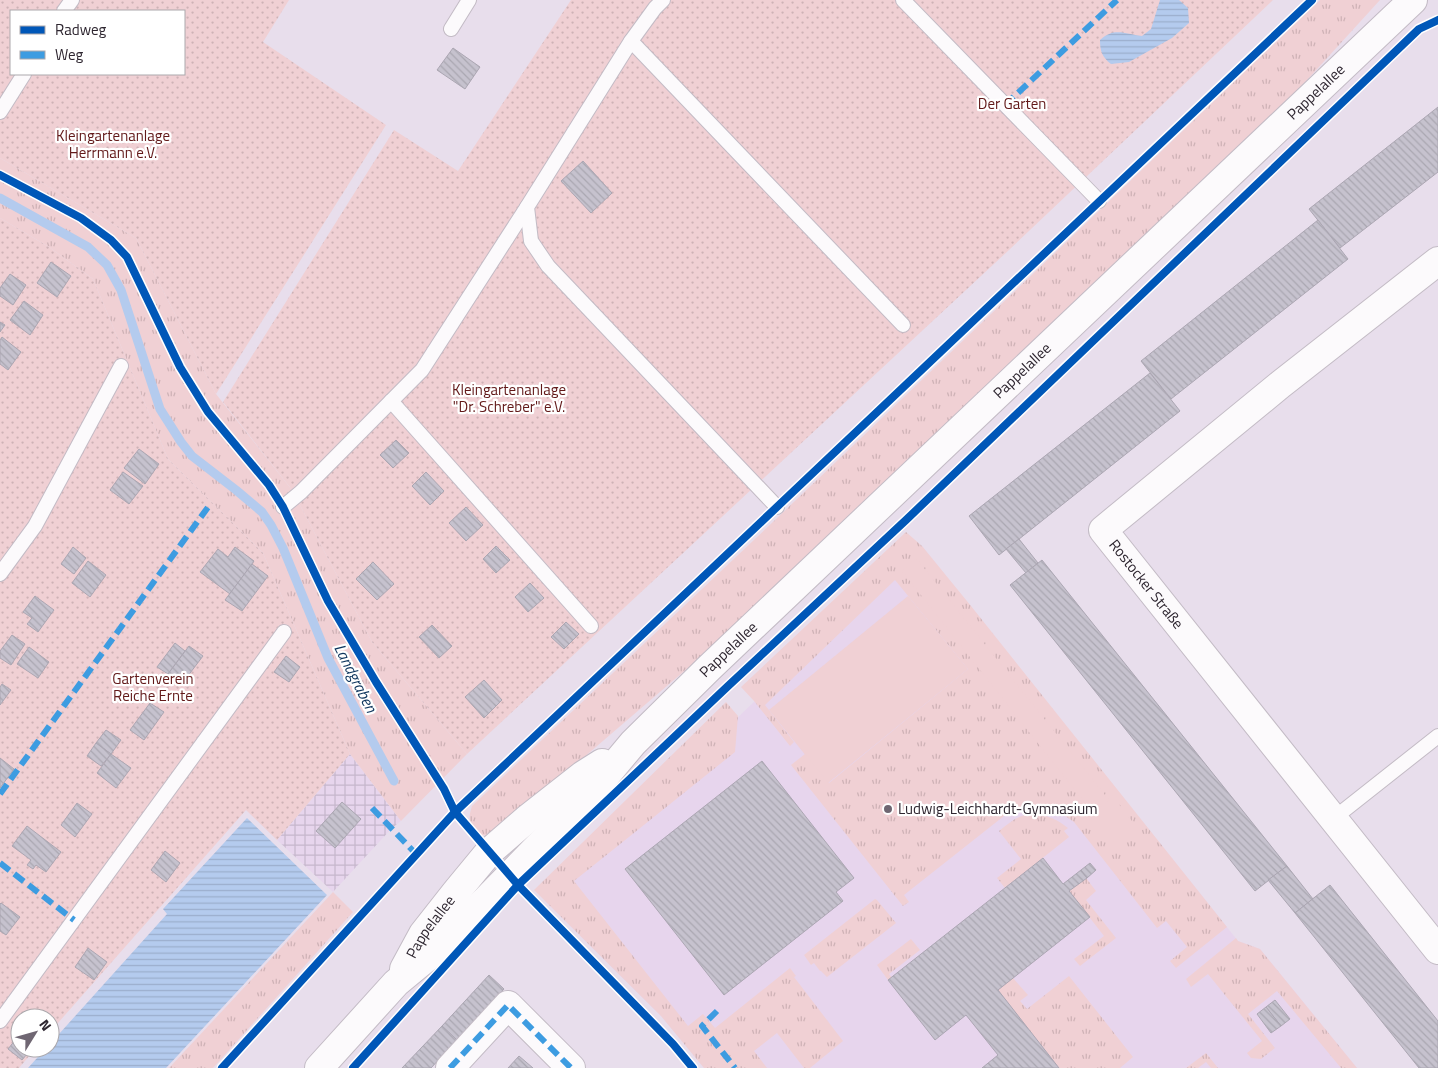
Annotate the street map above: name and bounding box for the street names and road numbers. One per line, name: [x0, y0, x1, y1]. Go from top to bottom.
street label: Pappelallee: [1281, 58, 1350, 125]
street label: Pappelallee: [988, 337, 1056, 404]
street label: Rostocker Straße: [1104, 534, 1190, 634]
street label: Pappelallee: [694, 616, 762, 683]
street label: Pappelallee: [400, 890, 460, 962]

